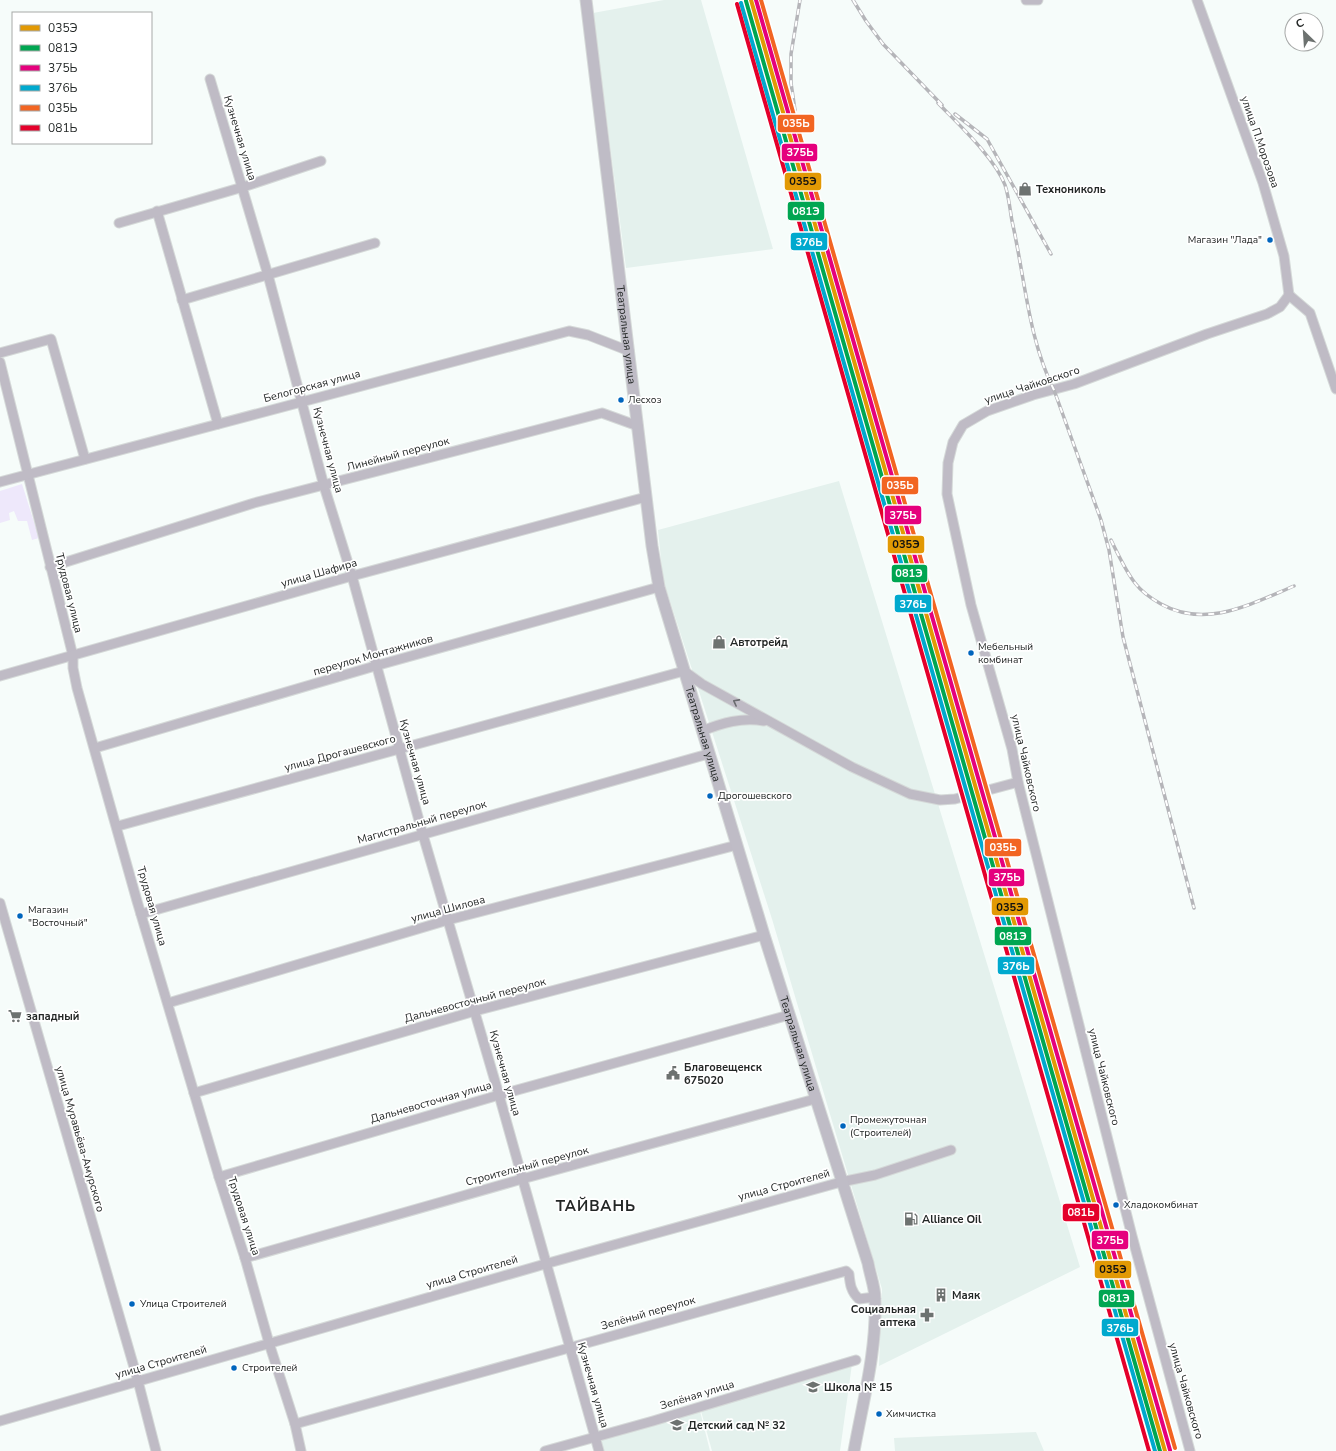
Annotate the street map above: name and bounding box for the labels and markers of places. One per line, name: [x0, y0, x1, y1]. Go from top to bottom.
shop icon: Технониколь: [1017, 181, 1033, 197]
place label: Технониколь: [1036, 182, 1106, 197]
place label: Магазин "Лада": [1188, 233, 1262, 247]
marker: Магазин "Лада": [1265, 235, 1275, 245]
place label: Лесхоз: [628, 393, 661, 407]
marker: Лесхоз: [616, 395, 626, 405]
shop icon: Автотрейд: [711, 634, 727, 650]
place label: Автотрейд: [730, 635, 788, 650]
place label: Мебельный комбинат: [978, 640, 1033, 667]
marker: Мебельный комбинат: [966, 648, 976, 658]
place label: Дрогошевского: [718, 789, 792, 803]
marker: Дрогошевского: [705, 791, 715, 801]
place label: Магазин "Восточный": [28, 903, 88, 930]
marker: Магазин "Восточный": [15, 911, 25, 921]
supermarket icon: западный: [7, 1008, 23, 1024]
place label: западный: [26, 1009, 79, 1024]
place label: Благовещенск 675020: [684, 1060, 763, 1088]
public building icon: Благовещенск 675020: [665, 1065, 681, 1081]
place label: Промежуточная (Строителей): [850, 1113, 927, 1140]
marker: Промежуточная (Строителей): [838, 1121, 848, 1131]
place label: Хладокомбинат: [1124, 1198, 1198, 1212]
marker: Хладокомбинат: [1111, 1200, 1121, 1210]
fuel station icon: Alliance Oil: [903, 1211, 919, 1227]
place label: Alliance Oil: [922, 1212, 982, 1227]
building icon: Маяк: [933, 1287, 949, 1303]
place label: Маяк: [952, 1288, 981, 1303]
place label: Улица Строителей: [139, 1297, 227, 1311]
marker: Улица Строителей: [127, 1299, 137, 1309]
place label: Социальная аптека: [851, 1302, 916, 1330]
pharmacy icon: Социальная аптека: [919, 1307, 935, 1323]
place label: Строителей: [242, 1361, 298, 1375]
marker: Строителей: [229, 1363, 239, 1373]
school or university icon: Школа № 15: [805, 1379, 821, 1395]
place label: Школа № 15: [824, 1380, 893, 1395]
place label: Химчистка: [886, 1407, 936, 1421]
marker: Химчистка: [874, 1409, 884, 1419]
school or university icon: Детский сад № 32: [669, 1417, 685, 1433]
place label: Детский сад № 32: [688, 1418, 786, 1433]

